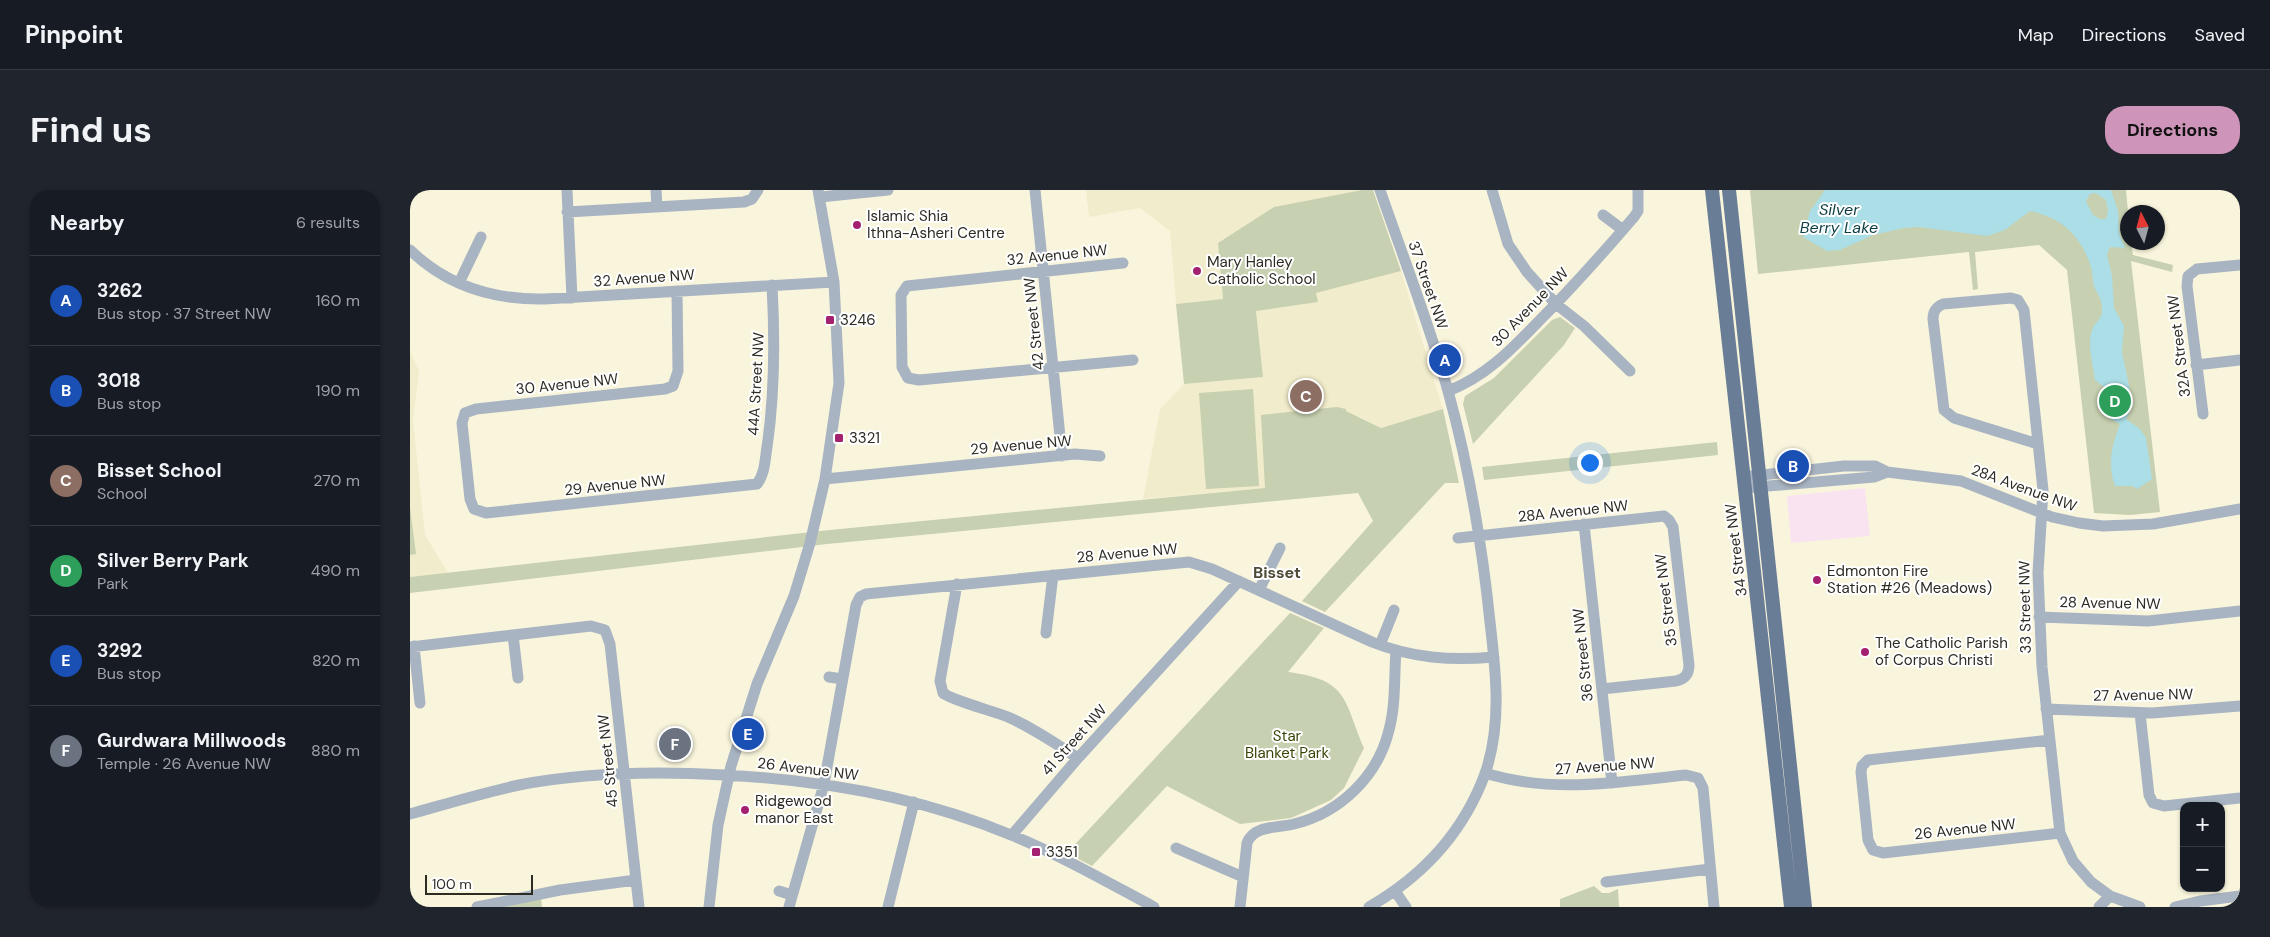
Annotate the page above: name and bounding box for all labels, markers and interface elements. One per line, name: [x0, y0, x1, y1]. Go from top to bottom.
text: Pinpoint: [25, 19, 123, 50]
text: Map: [2018, 23, 2054, 47]
text: Directions: [2082, 23, 2167, 47]
text: Saved: [2195, 23, 2245, 47]
button: Directions: [2105, 106, 2240, 154]
text: Find us: [30, 107, 152, 153]
water label: Silver Berry Lake: [1800, 199, 1878, 238]
north arrow: [2120, 205, 2165, 250]
place label: Islamic Shia Ithna-Asheri Centre: [867, 206, 1005, 243]
text: Nearby: [50, 209, 124, 237]
text: 6 results: [296, 212, 360, 233]
marker: Islamic Shia Ithna-Asheri Centre: [851, 219, 863, 231]
street label: 37 Street NW: [1404, 238, 1453, 332]
street label: 32 Avenue NW: [1006, 240, 1109, 270]
place label: Mary Hanley Catholic School: [1207, 252, 1316, 289]
street label: 30 Avenue NW: [1487, 263, 1573, 351]
street label: 32 Avenue NW: [593, 264, 696, 292]
marker: Mary Hanley Catholic School: [1191, 265, 1203, 277]
street label: 42 Street NW: [1019, 276, 1049, 371]
text: 3262: [97, 278, 142, 303]
text: A: [60, 290, 72, 311]
text: 160 m: [316, 290, 360, 311]
street label: 32A Street NW: [2163, 293, 2195, 398]
text: Bus stop · 37 Street NW: [97, 303, 271, 324]
place label: 3246: [840, 310, 876, 330]
marker: 3246: [824, 314, 836, 326]
street label: 44A Street NW: [743, 331, 769, 436]
pin: A: [1429, 341, 1461, 379]
text: 3018: [97, 368, 141, 393]
street label: 30 Avenue NW: [515, 369, 620, 399]
pin: C: [1290, 377, 1322, 415]
text: B: [61, 380, 71, 401]
text: 190 m: [316, 380, 360, 401]
pin: D: [2099, 382, 2131, 420]
text: Bus stop: [97, 393, 161, 414]
place label: 3321: [849, 428, 880, 448]
street label: 29 Avenue NW: [969, 431, 1073, 459]
marker: 3321: [833, 432, 845, 444]
pin: B: [1777, 447, 1809, 485]
your location: [1577, 450, 1603, 476]
text: Bisset School: [97, 458, 222, 483]
street label: 28A Avenue NW: [1968, 460, 2080, 517]
text: C: [60, 470, 72, 491]
text: 270 m: [313, 470, 360, 491]
street label: 29 Avenue NW: [563, 470, 667, 500]
text: School: [97, 483, 147, 504]
street label: 28A Avenue NW: [1517, 495, 1630, 527]
street label: 34 Street NW: [1720, 502, 1752, 598]
street label: 28 Avenue NW: [1076, 539, 1179, 567]
text: Silver Berry Park: [97, 548, 249, 573]
street label: 35 Street NW: [1650, 552, 1682, 648]
text: D: [60, 560, 72, 581]
text: 490 m: [311, 560, 360, 581]
street label: 33 Street NW: [2014, 560, 2036, 654]
place label: Edmonton Fire Station #26 (Meadows): [1827, 561, 1992, 598]
district label: Bisset: [1253, 562, 1301, 583]
text: Park: [97, 573, 129, 594]
marker: Edmonton Fire Station #26 (Meadows): [1811, 574, 1823, 586]
street label: 28 Avenue NW: [2059, 592, 2161, 614]
street label: 36 Street NW: [1568, 607, 1598, 703]
place label: The Catholic Parish of Corpus Christi: [1875, 633, 2008, 670]
text: 3292: [97, 638, 142, 663]
marker: The Catholic Parish of Corpus Christi: [1859, 646, 1871, 658]
text: E: [61, 650, 71, 671]
text: 820 m: [312, 650, 360, 671]
text: Bus stop: [97, 663, 161, 684]
street label: 27 Avenue NW: [2093, 684, 2194, 706]
street label: 41 Street NW: [1037, 700, 1112, 780]
street label: 45 Street NW: [593, 713, 623, 809]
pin: E: [732, 715, 764, 753]
pin: F: [659, 725, 691, 763]
park label: Star Blanket Park: [1245, 726, 1329, 763]
text: Gurdwara Millwoods: [97, 728, 286, 753]
text: F: [62, 740, 70, 761]
text: 880 m: [311, 740, 360, 761]
street label: 27 Avenue NW: [1554, 752, 1656, 779]
text: Temple · 26 Avenue NW: [97, 753, 271, 774]
street label: 26 Avenue NW: [756, 753, 860, 785]
place label: Ridgewood manor East: [755, 791, 833, 828]
map controls: [2180, 802, 2225, 892]
button: +: [2180, 802, 2225, 847]
marker: Ridgewood manor East: [739, 804, 751, 816]
street label: 26 Avenue NW: [1913, 814, 2017, 844]
place label: 3351: [1046, 842, 1078, 862]
marker: 3351: [1030, 846, 1042, 858]
button: −: [2180, 847, 2225, 892]
scale bar: [425, 872, 532, 895]
text: 100 m: [432, 875, 472, 893]

